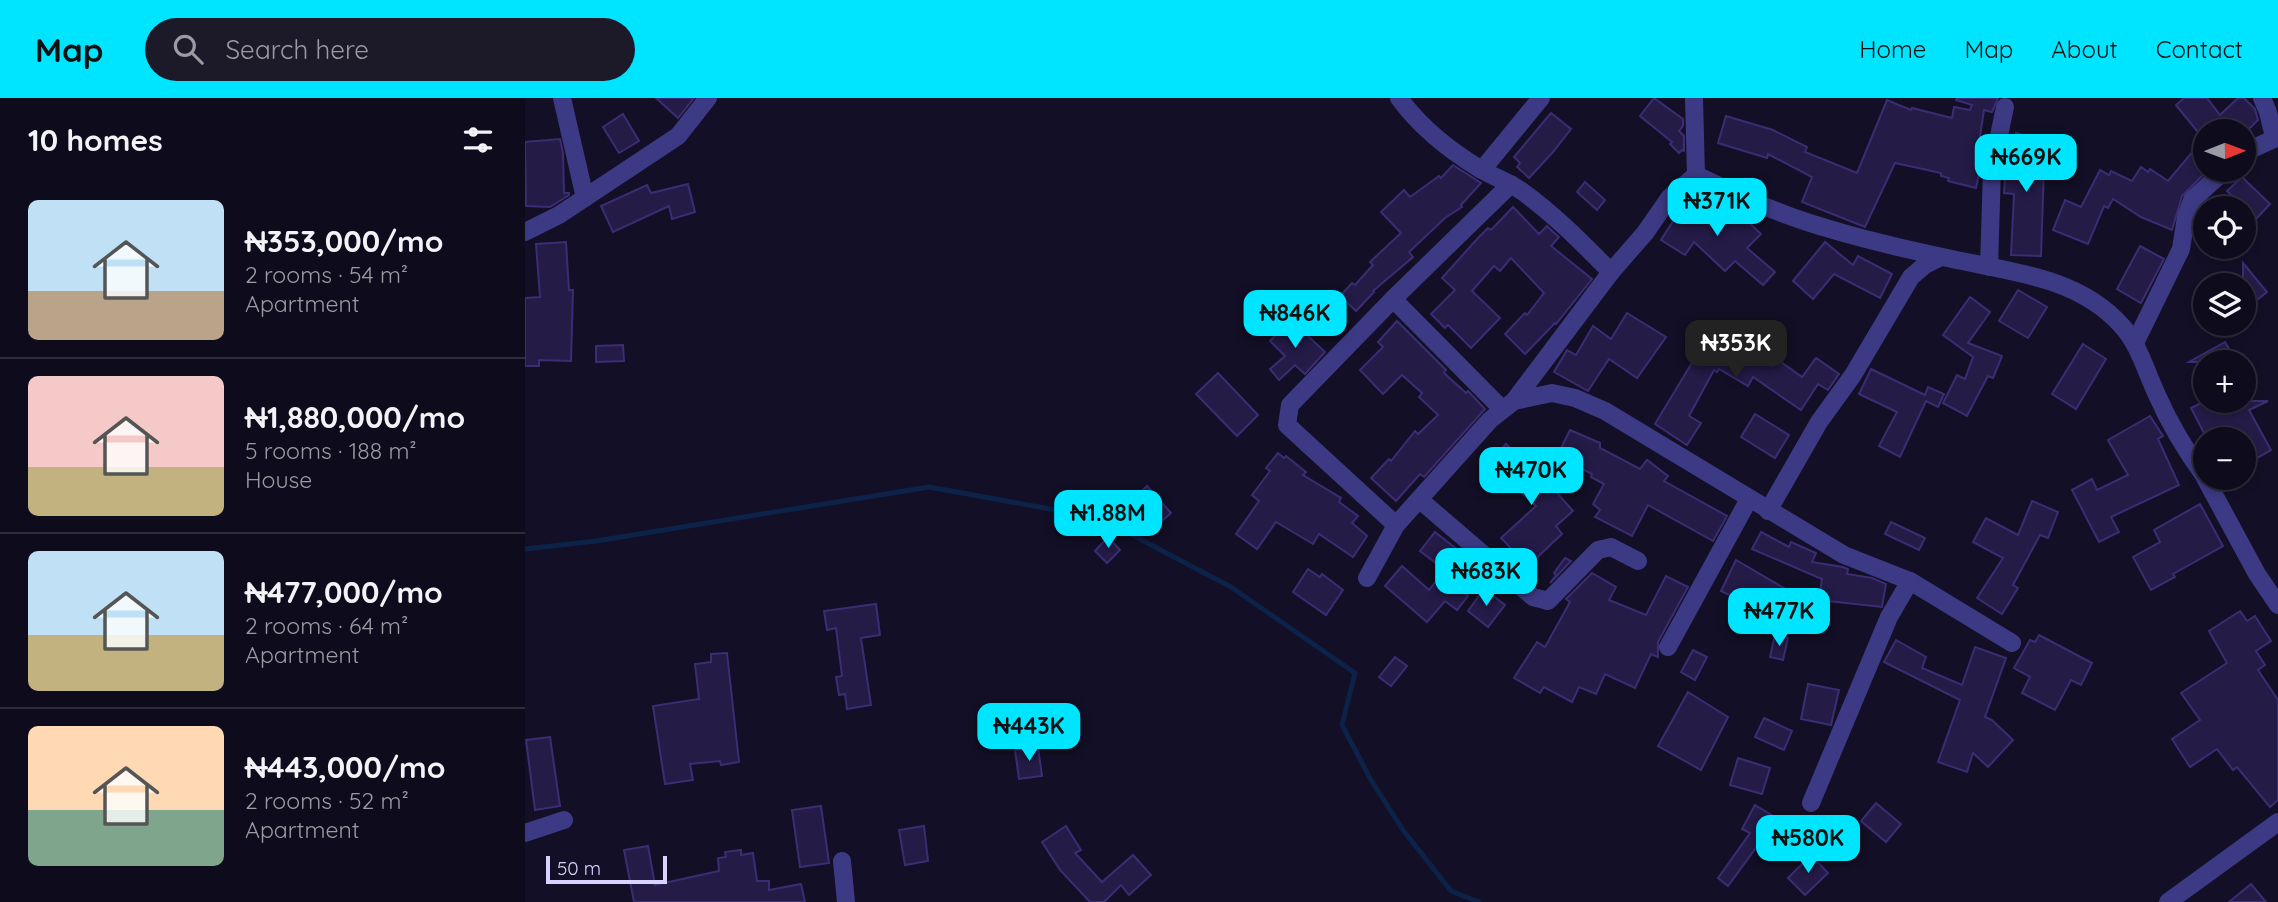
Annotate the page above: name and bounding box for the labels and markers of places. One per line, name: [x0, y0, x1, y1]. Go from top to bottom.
pin: ₦669K: [1977, 134, 2075, 194]
pin: ₦371K: [1668, 178, 1766, 238]
pin: ₦846K: [1246, 290, 1344, 350]
pin: ₦353K: [1687, 320, 1785, 380]
pin: ₦470K: [1482, 448, 1580, 507]
pin: ₦1.88M: [1051, 490, 1165, 550]
pin: ₦683K: [1437, 548, 1535, 608]
pin: ₦477K: [1730, 588, 1828, 648]
pin: ₦443K: [980, 704, 1078, 763]
pin: ₦580K: [1759, 816, 1857, 875]

